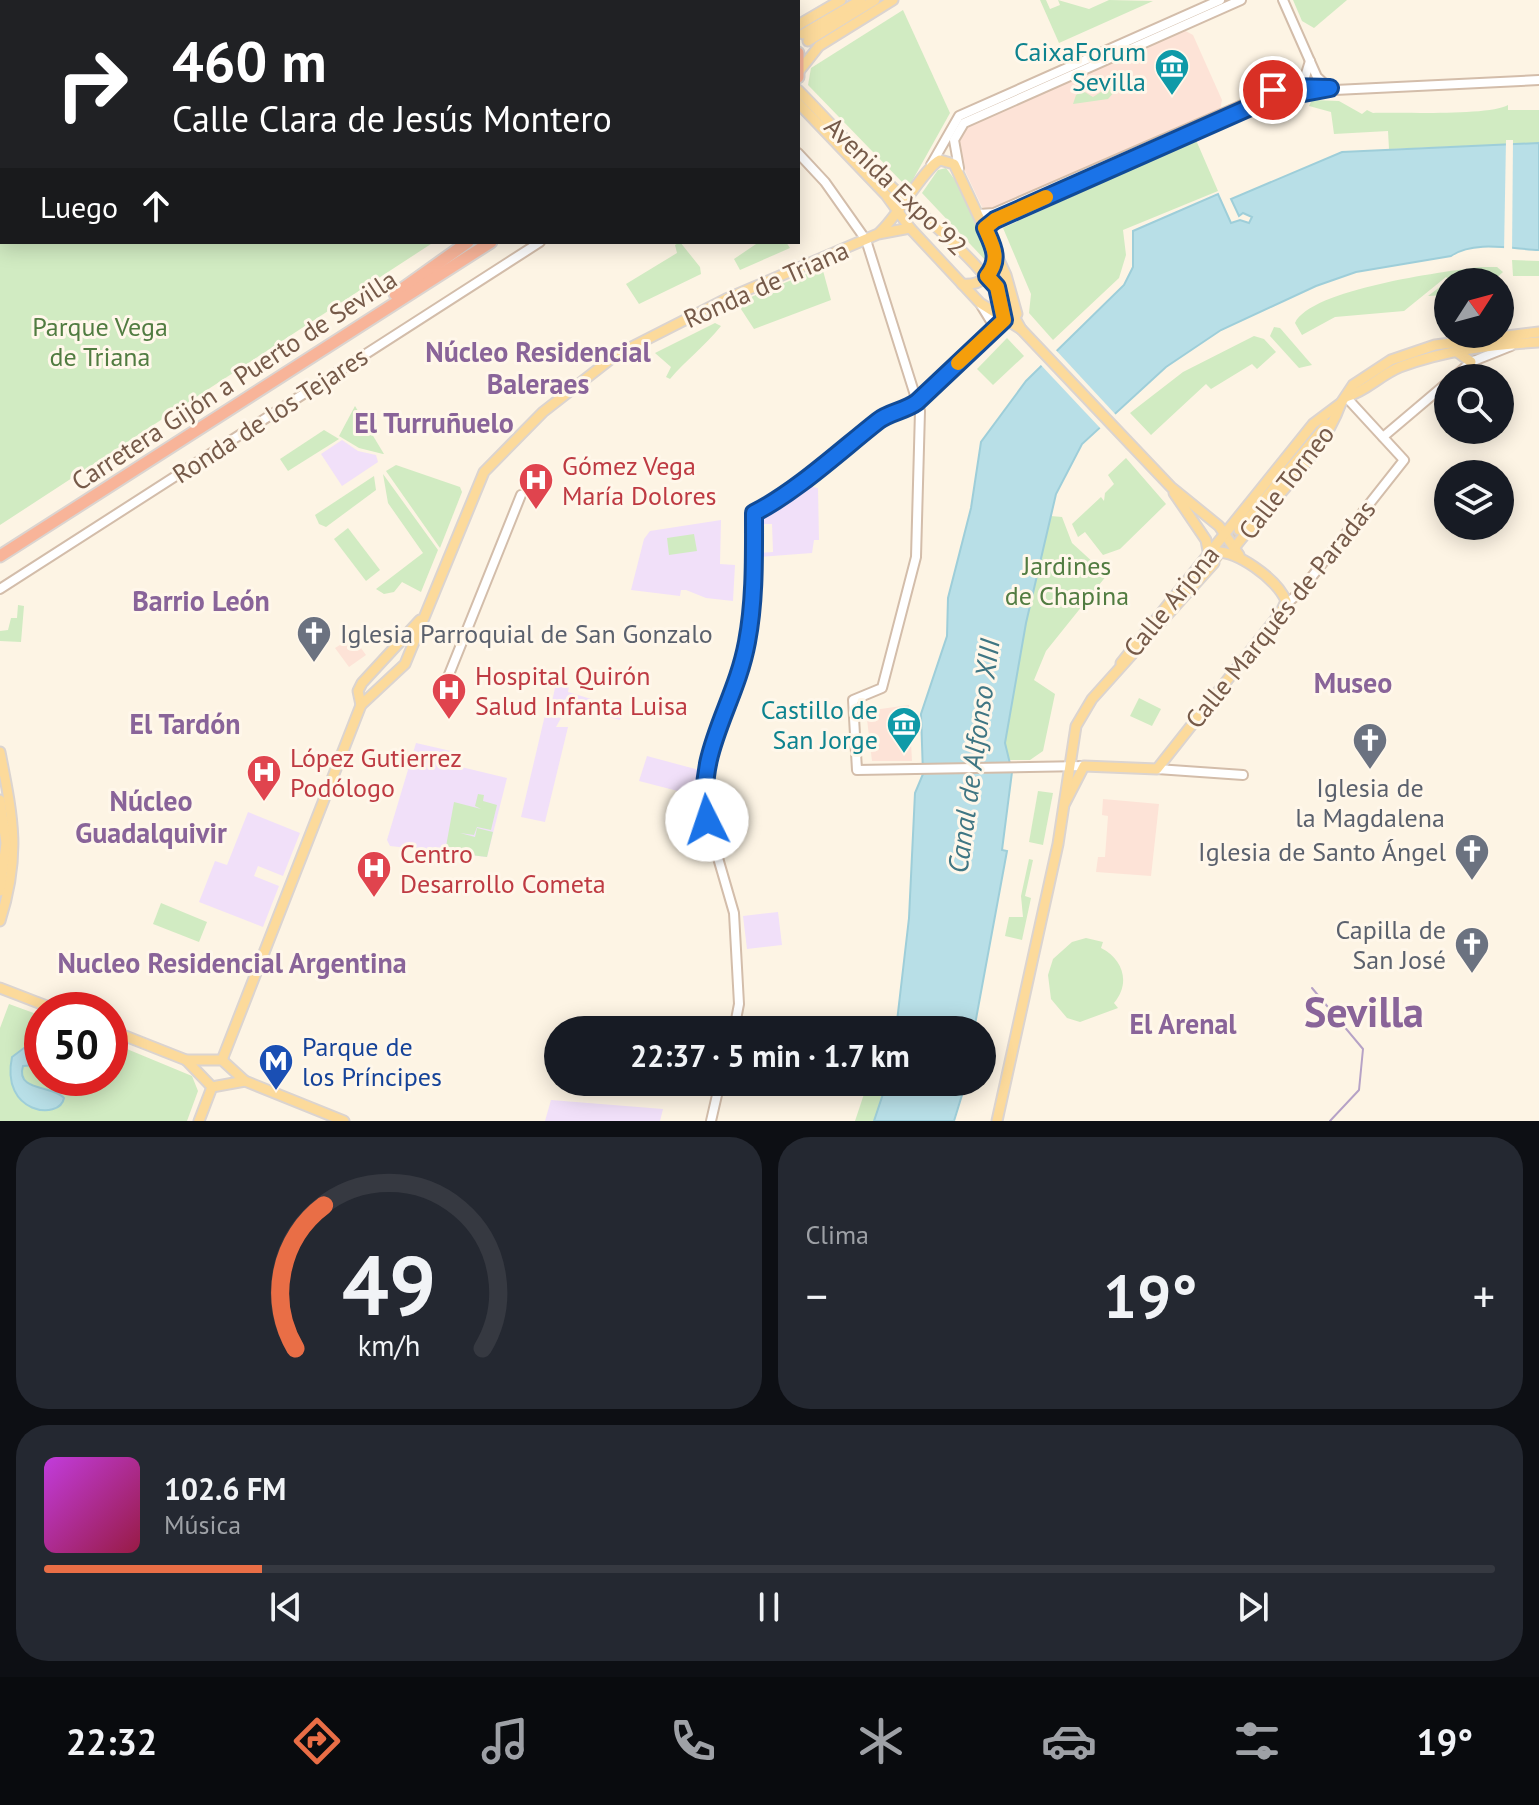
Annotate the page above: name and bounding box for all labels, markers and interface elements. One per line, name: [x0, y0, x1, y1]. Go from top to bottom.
text: 460 m: [172, 25, 327, 97]
icon: right: [40, 32, 144, 136]
place label: CaixaForum Sevilla: [1014, 35, 1146, 98]
museum icon: CaixaForum Sevilla: [1153, 47, 1191, 97]
pin: [1239, 56, 1307, 124]
icon: arrive: [1251, 68, 1295, 112]
text: Calle Clara de Jesús Montero: [172, 95, 612, 142]
street label: Avenida Expo´92: [818, 110, 974, 262]
icon: ahead: [134, 184, 178, 228]
text: Luego: [40, 187, 118, 226]
street label: Ronda de Triana: [678, 233, 854, 335]
street label: Carretera Gijón a Puerto de Sevilla: [65, 262, 403, 498]
north arrow: [1434, 268, 1514, 348]
map controls: [1434, 268, 1514, 540]
park label: Parque Vega de Triana: [32, 310, 168, 373]
district label: Núcleo Residencial Baleraes: [425, 333, 651, 402]
street label: Ronda de los Tejares: [166, 340, 374, 490]
button: search: [1434, 364, 1514, 444]
district label: El Turruñuelo: [354, 404, 514, 441]
street label: Calle Torneo: [1231, 418, 1341, 546]
place label: Gómez Vega María Dolores: [562, 449, 717, 512]
button: layers: [1434, 460, 1514, 540]
hospital icon: Gómez Vega María Dolores: [517, 461, 555, 511]
street label: Calle Marqués de Paradas: [1178, 493, 1382, 735]
street label: Calle Arjona: [1116, 539, 1226, 663]
park label: Jardines de Chapina: [1005, 549, 1129, 612]
district label: Barrio León: [132, 582, 270, 619]
church icon: Iglesia Parroquial de San Gonzalo: [295, 614, 333, 664]
place label: Iglesia Parroquial de San Gonzalo: [340, 617, 713, 650]
water label: Canal de Alfonso XIII: [938, 635, 1008, 875]
place label: Hospital Quirón Salud Infanta Luisa: [475, 659, 688, 722]
district label: Museo: [1314, 664, 1392, 701]
hospital icon: Hospital Quirón Salud Infanta Luisa: [430, 671, 468, 721]
place label: Castillo de San Jorge: [761, 693, 878, 756]
district label: El Tardón: [130, 705, 241, 742]
museum icon: Castillo de San Jorge: [885, 705, 923, 755]
church icon: Iglesia de la Magdalena: [1351, 721, 1389, 771]
place label: López Gutierrez Podólogo: [290, 741, 462, 804]
hospital icon: López Gutierrez Podólogo: [245, 753, 283, 803]
place label: Iglesia de la Magdalena: [1295, 771, 1445, 834]
position arrow: [665, 778, 749, 862]
district label: Núcleo Guadalquivir: [75, 782, 227, 851]
church icon: Iglesia de Santo Ángel: [1453, 832, 1491, 882]
place label: Iglesia de Santo Ángel: [1198, 835, 1446, 868]
place label: Centro Desarrollo Cometa: [400, 837, 606, 900]
hospital icon: Centro Desarrollo Cometa: [355, 849, 393, 899]
place label: Capilla de San José: [1335, 913, 1446, 976]
church icon: Capilla de San José: [1453, 925, 1491, 975]
district label: Nucleo Residencial Argentina: [57, 944, 407, 981]
district label: Sevilla: [1304, 984, 1424, 1039]
speed limit sign: 50: [24, 992, 128, 1096]
district label: El Arenal: [1129, 1005, 1237, 1042]
place label: Parque de los Príncipes: [302, 1030, 442, 1093]
text: 22:37 · 5 min · 1.7 km: [630, 1036, 910, 1075]
metro station icon: Parque de los Príncipes: [257, 1042, 295, 1092]
text: Clima: [806, 1218, 869, 1251]
text: 49: [342, 1230, 436, 1338]
text: 19°: [1103, 1257, 1197, 1335]
text: −: [806, 1267, 828, 1324]
text: +: [1473, 1267, 1495, 1324]
text: km/h: [357, 1327, 420, 1364]
text: 102.6 FM: [164, 1469, 286, 1508]
text: Música: [164, 1508, 241, 1541]
icon: previous: [264, 1585, 308, 1629]
icon: pause: [747, 1585, 791, 1629]
icon: next: [1231, 1585, 1275, 1629]
icon: directions: [289, 1713, 345, 1769]
icon: music: [477, 1713, 533, 1769]
icon: phone: [665, 1713, 721, 1769]
icon: climate: [853, 1713, 909, 1769]
icon: car: [1041, 1713, 1097, 1769]
icon: filters: [1229, 1713, 1285, 1769]
text: 22:32: [66, 1718, 157, 1765]
text: 19°: [1416, 1718, 1473, 1765]

